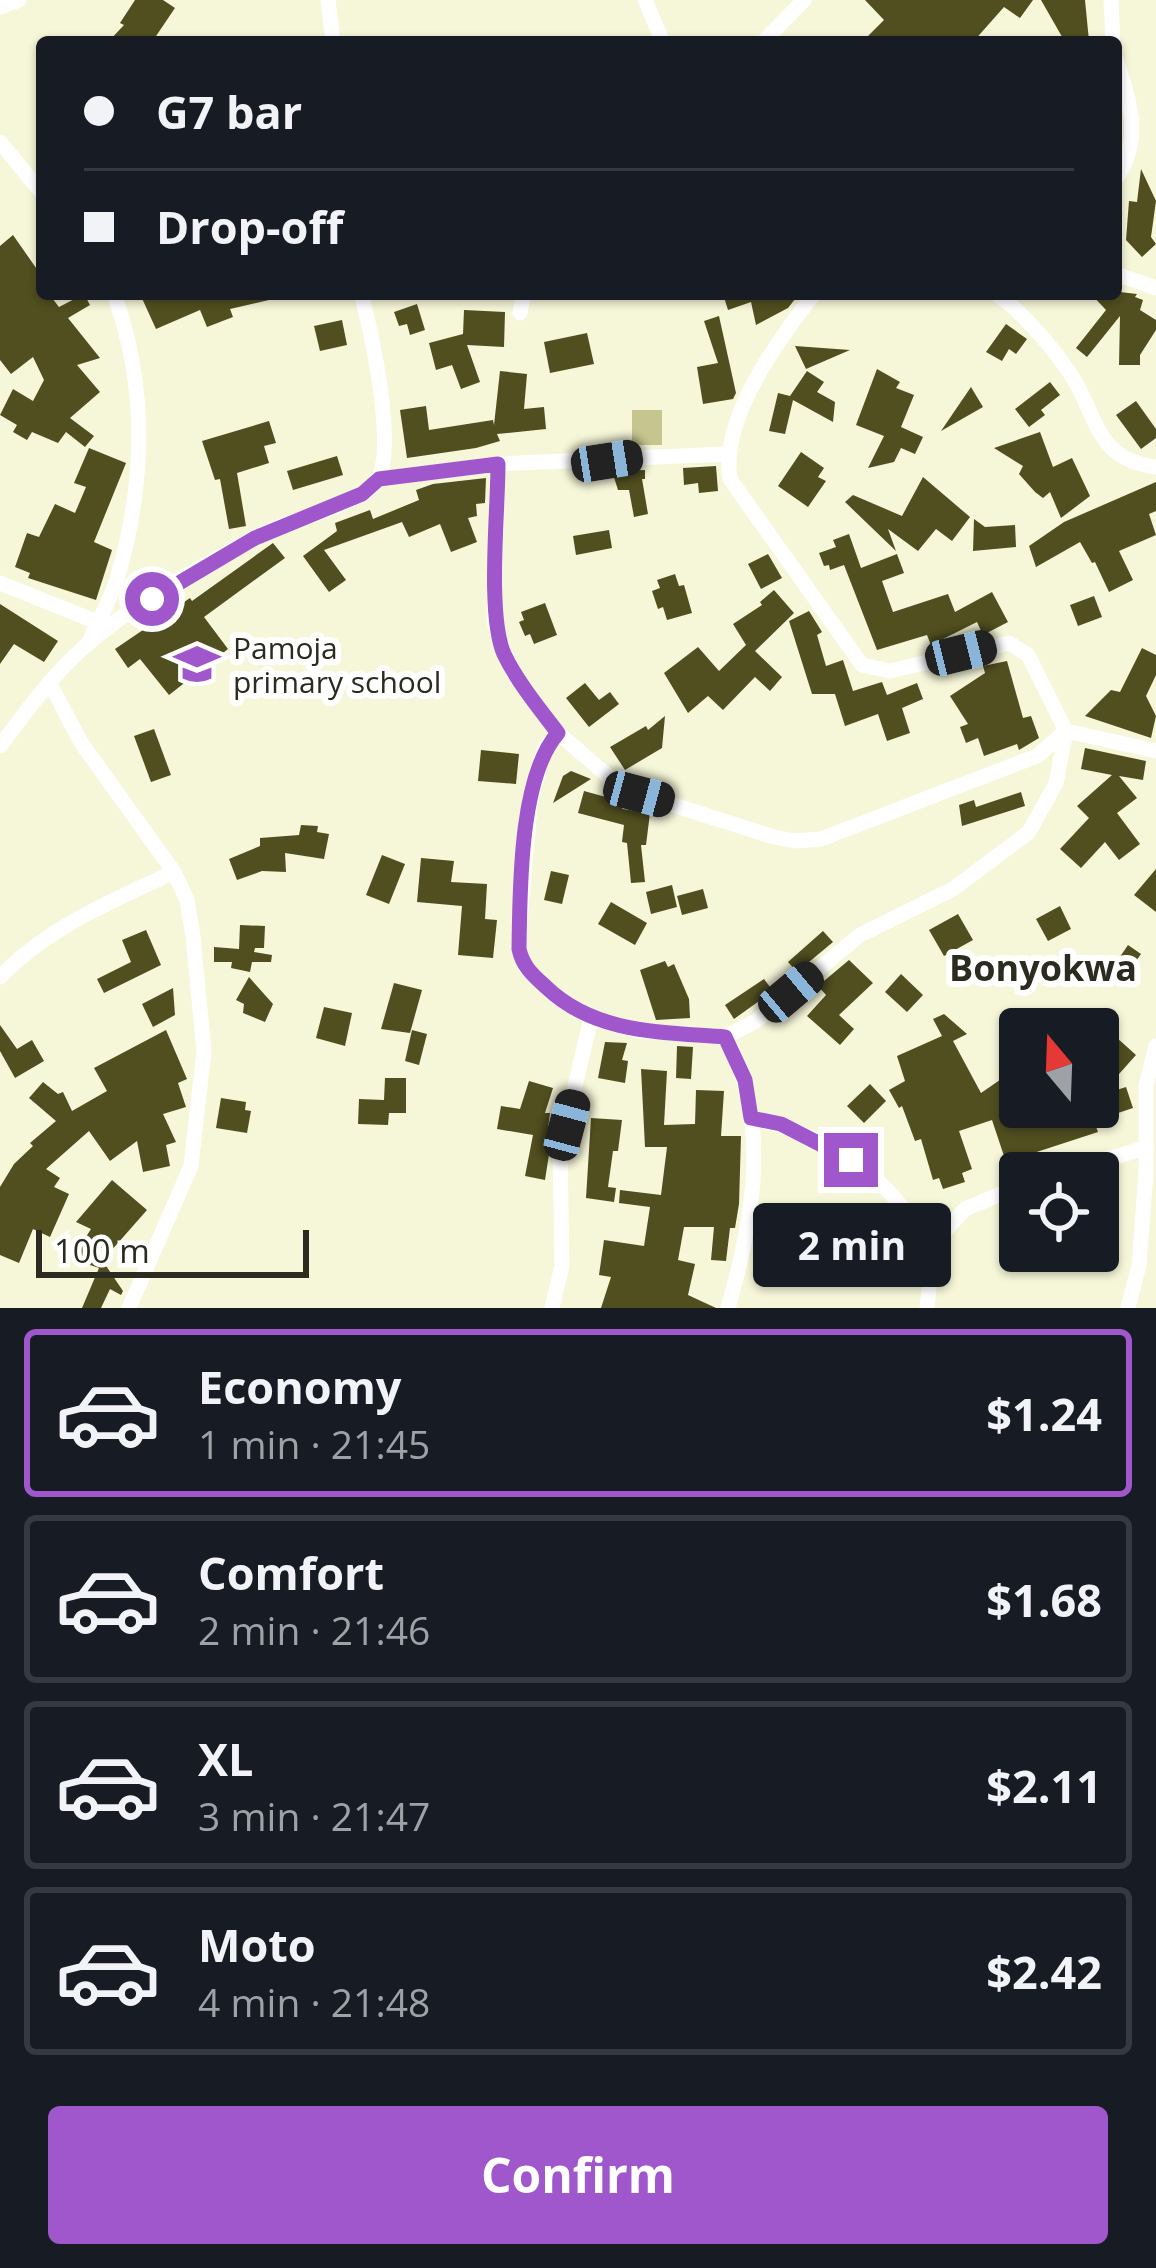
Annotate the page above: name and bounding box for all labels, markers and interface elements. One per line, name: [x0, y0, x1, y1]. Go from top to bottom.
text: G7 bar: [156, 81, 302, 142]
text: Drop-off: [156, 196, 343, 257]
car: [569, 438, 645, 484]
route start: [125, 572, 179, 626]
place label: Pamoja primary school: [233, 627, 441, 702]
car: [922, 627, 1000, 679]
school or university icon: Pamoja primary school: [172, 639, 222, 689]
car: [600, 767, 678, 821]
district label: Bonyokwa: [949, 943, 1137, 992]
car: [752, 955, 830, 1029]
north arrow: [999, 1008, 1119, 1128]
map controls: [999, 1008, 1119, 1272]
car: [540, 1086, 594, 1164]
route end: [824, 1133, 878, 1187]
button: locate: [999, 1152, 1119, 1272]
callout: 2 min: [752, 1202, 950, 1286]
text: 2 min: [798, 1218, 906, 1271]
scale bar: [36, 1224, 309, 1277]
text: 100 m: [54, 1228, 150, 1273]
text: Economy: [198, 1356, 401, 1417]
icon: car: [54, 1359, 162, 1467]
text: $1.24: [986, 1383, 1102, 1444]
text: 1 min · 21:45: [198, 1417, 430, 1470]
text: Comfort: [198, 1542, 384, 1603]
icon: car: [54, 1545, 162, 1653]
text: $1.68: [986, 1569, 1102, 1630]
text: 2 min · 21:46: [198, 1603, 430, 1656]
text: XL: [198, 1728, 253, 1789]
icon: car: [54, 1731, 162, 1839]
text: $2.11: [986, 1755, 1102, 1816]
text: 3 min · 21:47: [198, 1789, 430, 1842]
text: Moto: [198, 1914, 316, 1975]
icon: car: [54, 1917, 162, 2025]
text: $2.42: [986, 1941, 1102, 2002]
text: 4 min · 21:48: [198, 1975, 430, 2028]
button: Confirm: [48, 2106, 1108, 2244]

